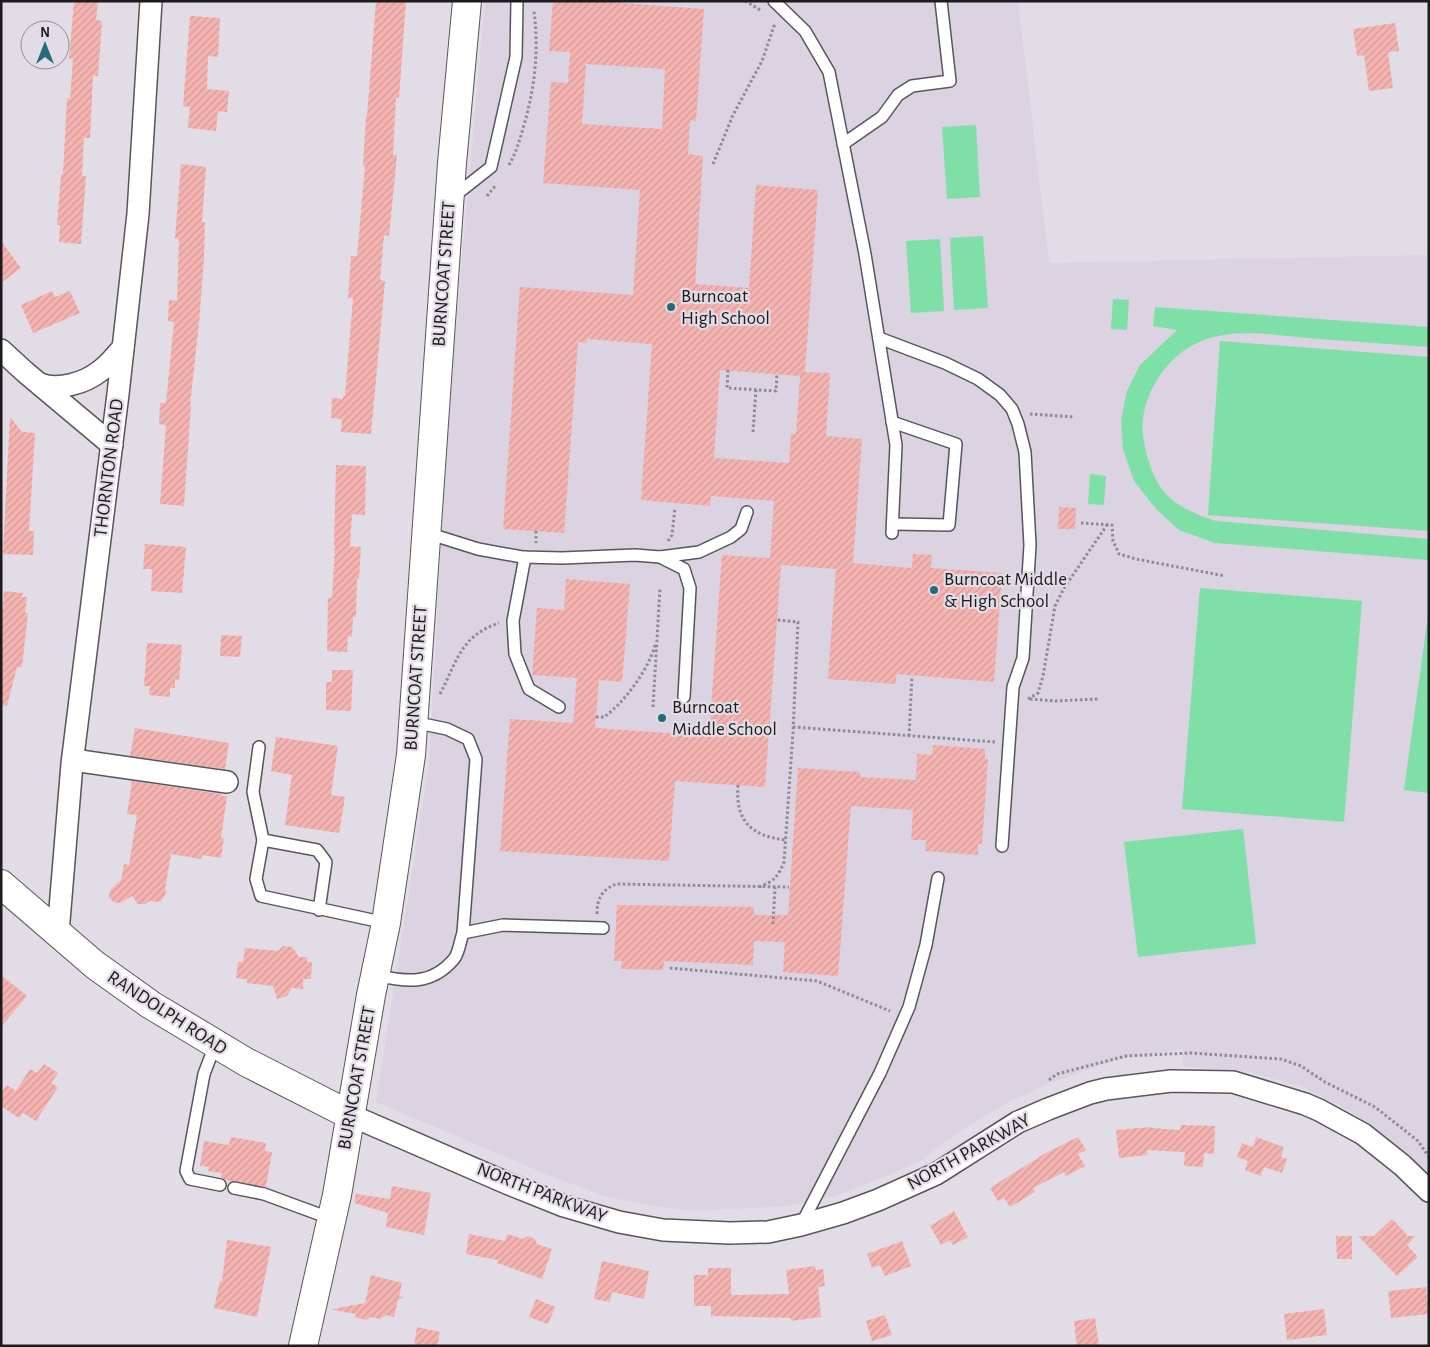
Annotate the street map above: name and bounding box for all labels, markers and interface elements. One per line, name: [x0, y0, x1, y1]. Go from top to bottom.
north arrow: [20, 20, 70, 70]
text: N: [40, 26, 50, 40]
street label: BURNCOAT STREET: [429, 201, 459, 347]
place label: Burncoat High School: [681, 287, 770, 328]
marker: Burncoat High School: [665, 301, 677, 313]
street label: THORNTON ROAD: [91, 398, 127, 538]
place label: Burncoat Middle & High School: [944, 570, 1067, 611]
marker: Burncoat Middle & High School: [928, 584, 940, 596]
street label: BURNCOAT STREET: [401, 605, 431, 751]
place label: Burncoat Middle School: [672, 698, 777, 739]
marker: Burncoat Middle School: [656, 712, 668, 724]
street label: RANDOLPH ROAD: [104, 967, 230, 1059]
street label: BURNCOAT STREET: [335, 1005, 379, 1151]
street label: NORTH PARKWAY: [904, 1110, 1034, 1194]
street label: NORTH PARKWAY: [474, 1159, 610, 1227]

